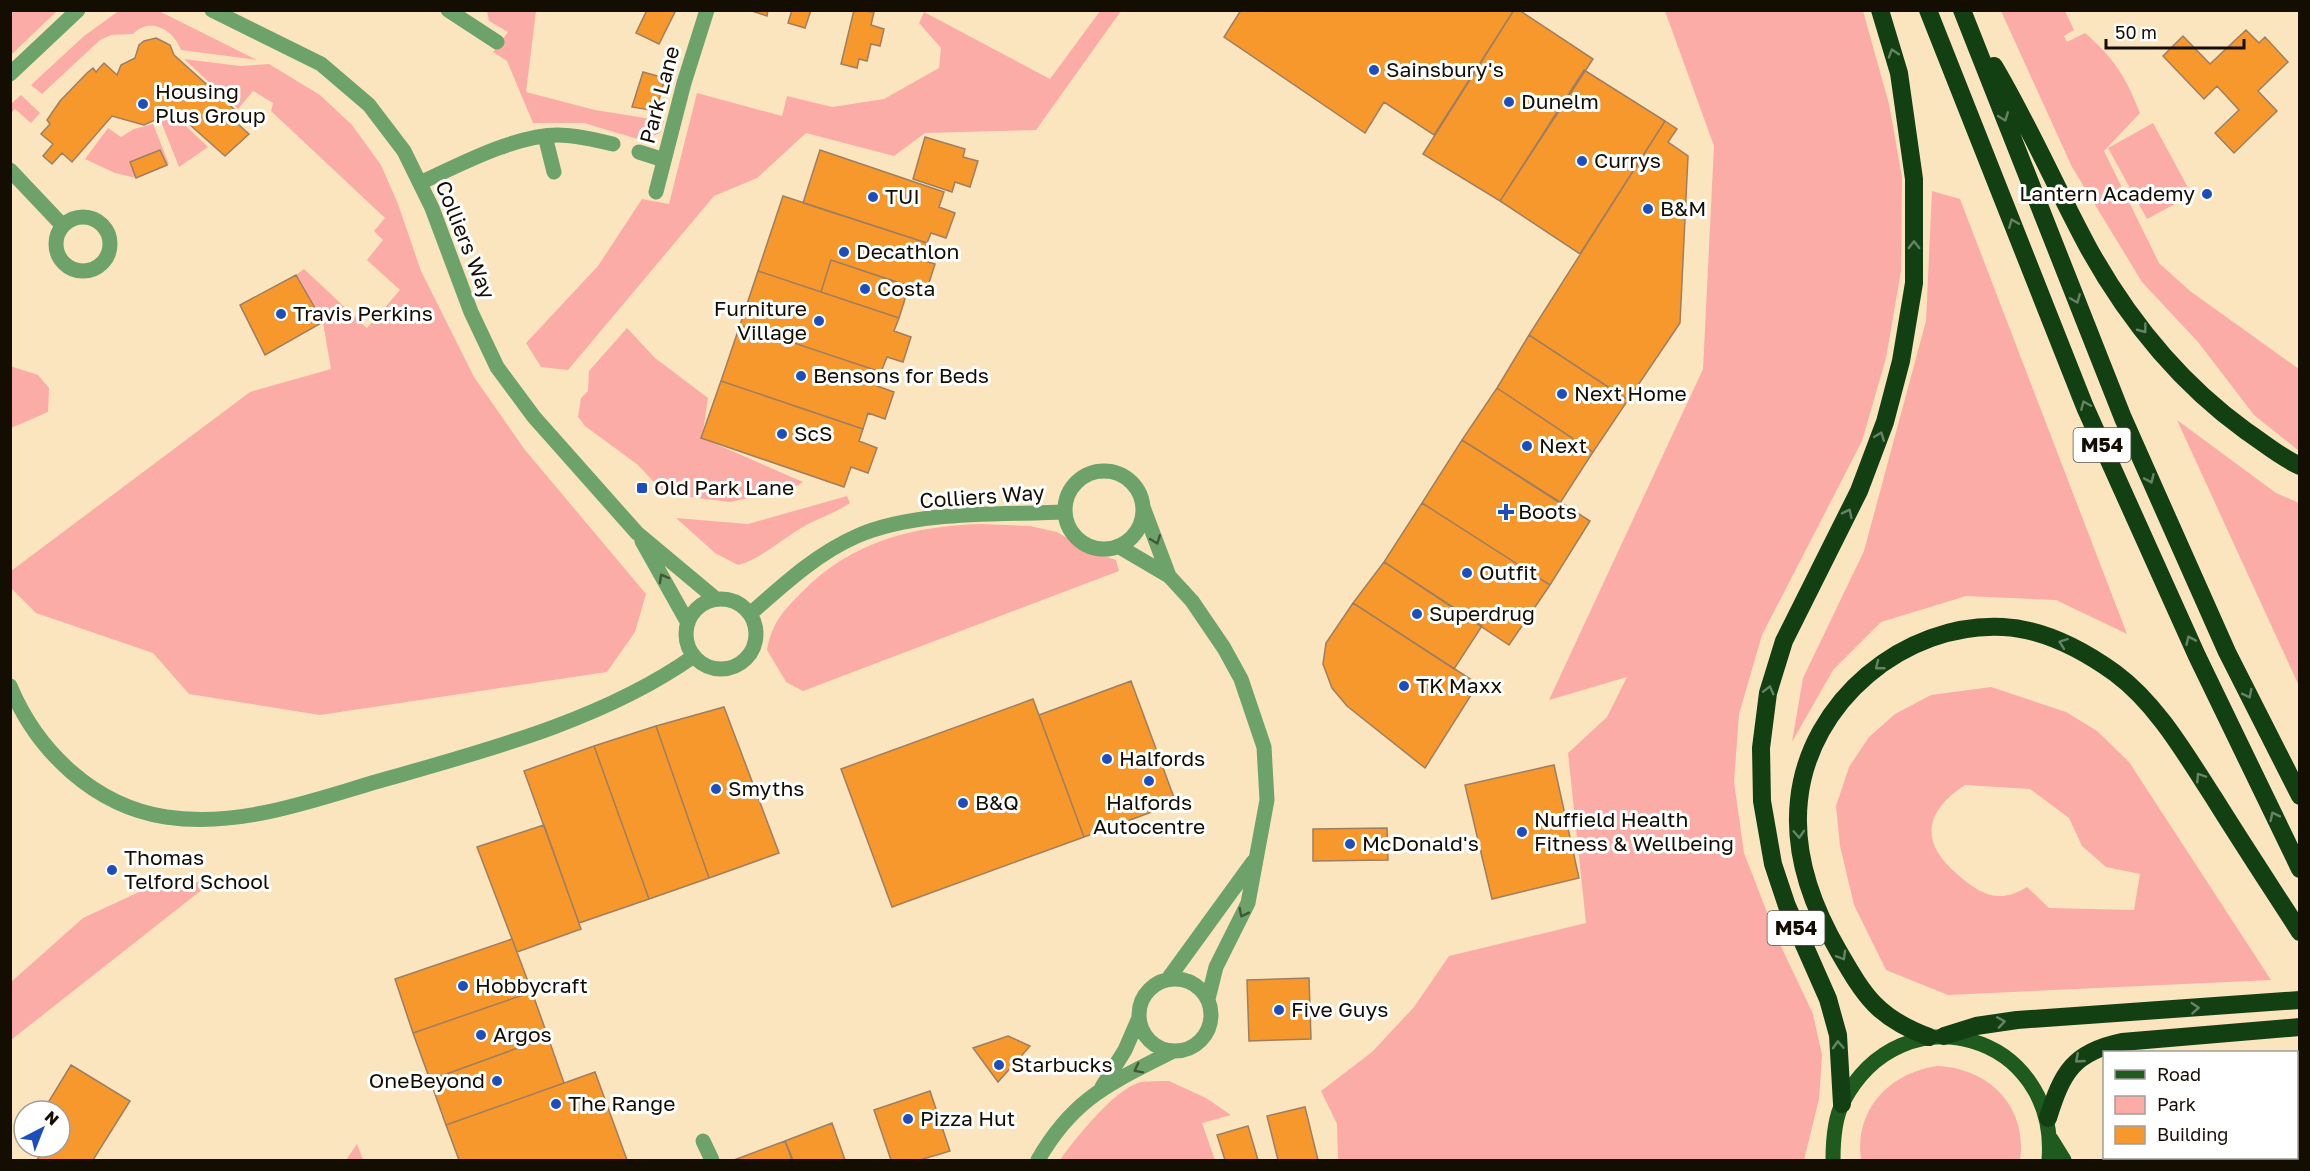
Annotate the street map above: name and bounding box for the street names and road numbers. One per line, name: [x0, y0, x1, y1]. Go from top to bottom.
street label: Park Lane: [634, 43, 685, 146]
street label: Colliers Way: [430, 177, 502, 303]
road number: M54: [2074, 428, 2130, 462]
street label: Colliers Way: [919, 479, 1046, 513]
road number: M54: [1768, 911, 1824, 945]

